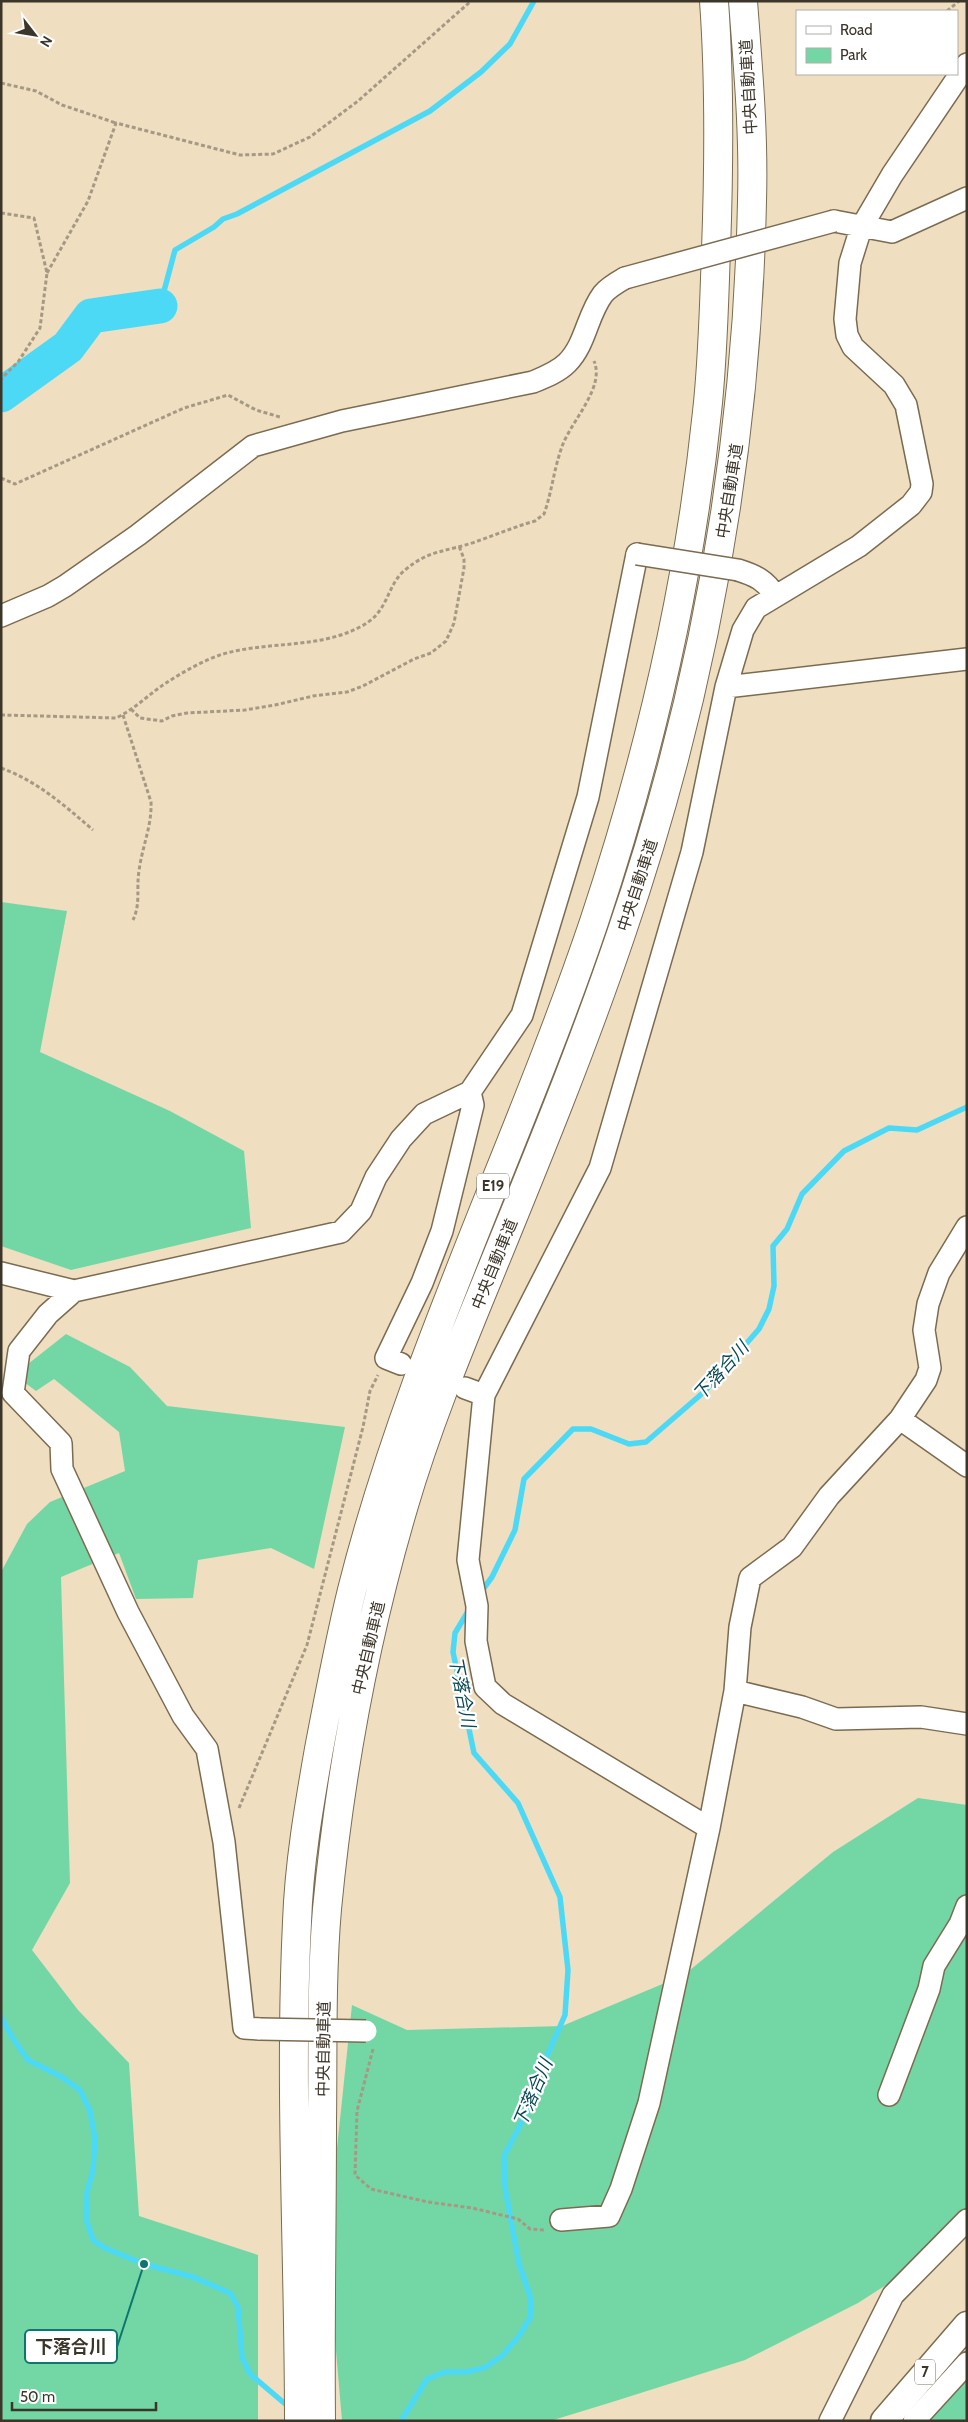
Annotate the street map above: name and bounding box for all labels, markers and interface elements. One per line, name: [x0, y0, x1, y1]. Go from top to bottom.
north arrow: [10, 10, 60, 60]
legend: [796, 10, 958, 75]
text: Road: [840, 21, 873, 39]
text: N: [36, 33, 56, 51]
street label: 中央自動車道: [736, 39, 760, 135]
text: Park: [840, 46, 867, 64]
street label: 中央自動車道: [713, 442, 746, 540]
street label: 中央自動車道: [614, 837, 661, 934]
road number: E19: [477, 1174, 509, 1198]
street label: 中央自動車道: [468, 1216, 521, 1312]
water label: 下落合川: [689, 1335, 755, 1405]
street label: 中央自動車道: [348, 1599, 389, 1697]
water label: 下落合川: [444, 1655, 480, 1731]
street label: 中央自動車道: [313, 2001, 334, 2097]
water label: 下落合川: [509, 2054, 558, 2130]
callout: 下落合川: [25, 2330, 117, 2363]
text: 下落合川: [35, 2336, 107, 2358]
road number: 7: [915, 2360, 935, 2384]
scale bar: [12, 2380, 156, 2412]
text: 50 m: [20, 2388, 55, 2406]

